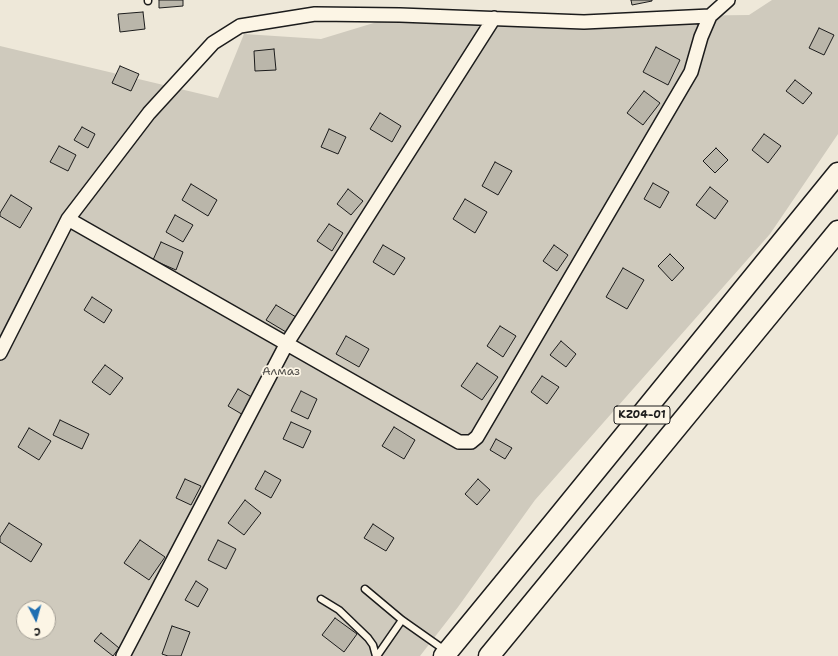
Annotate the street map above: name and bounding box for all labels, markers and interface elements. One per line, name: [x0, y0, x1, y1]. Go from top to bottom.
park label: Алмаз: [262, 365, 300, 379]
road number: KZ04-01: [614, 406, 670, 424]
north arrow: [16, 600, 56, 640]
text: С: [33, 624, 41, 639]

